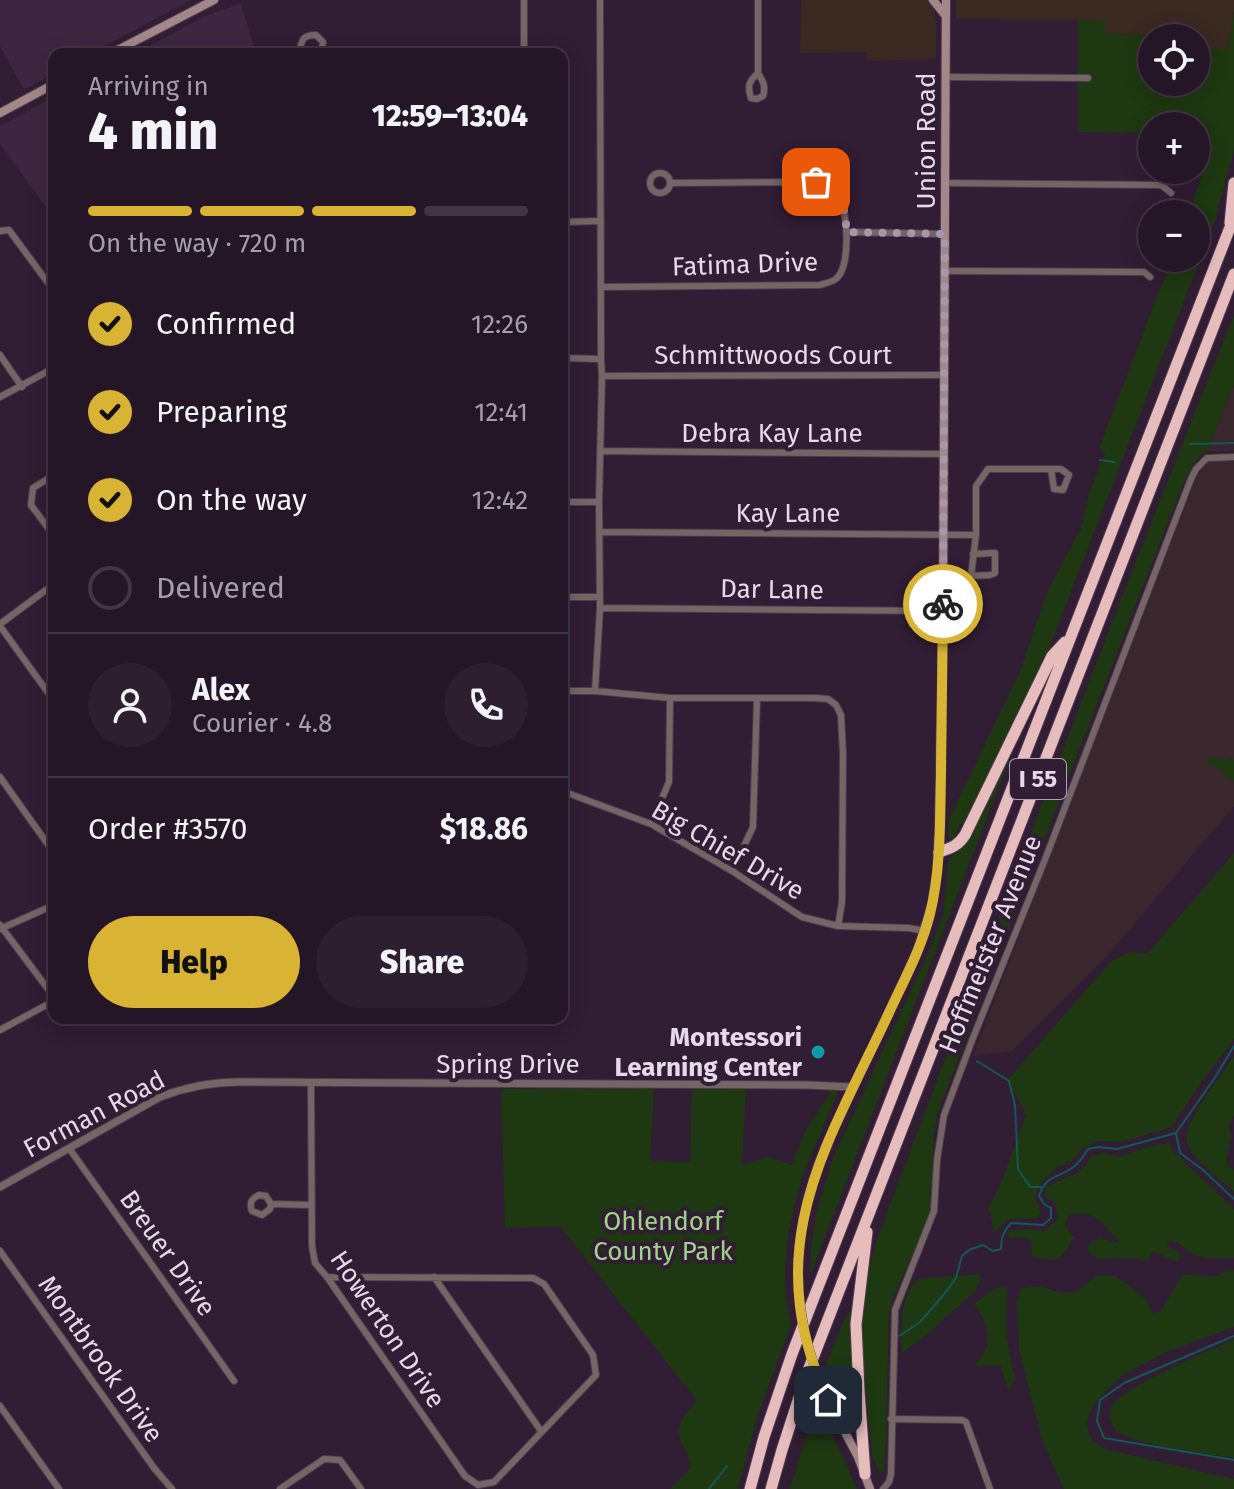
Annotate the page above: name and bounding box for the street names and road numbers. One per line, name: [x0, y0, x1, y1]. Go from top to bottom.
street label: Union Road: [911, 72, 942, 210]
street label: Fatima Drive: [671, 246, 819, 283]
street label: Schmittwoods Court: [654, 340, 892, 371]
street label: Debra Kay Lane: [681, 418, 863, 449]
street label: Kay Lane: [736, 498, 840, 529]
street label: Dar Lane: [720, 573, 824, 606]
road number: I 55: [1010, 759, 1066, 799]
street label: Big Chief Drive: [646, 794, 810, 907]
street label: Hoffmeister Avenue: [933, 831, 1048, 1058]
street label: Spring Drive: [436, 1049, 580, 1080]
street label: Forman Road: [18, 1064, 170, 1165]
street label: Breuer Drive: [113, 1184, 222, 1322]
street label: Howerton Drive: [324, 1245, 452, 1414]
street label: Montbrook Drive: [32, 1270, 170, 1449]

